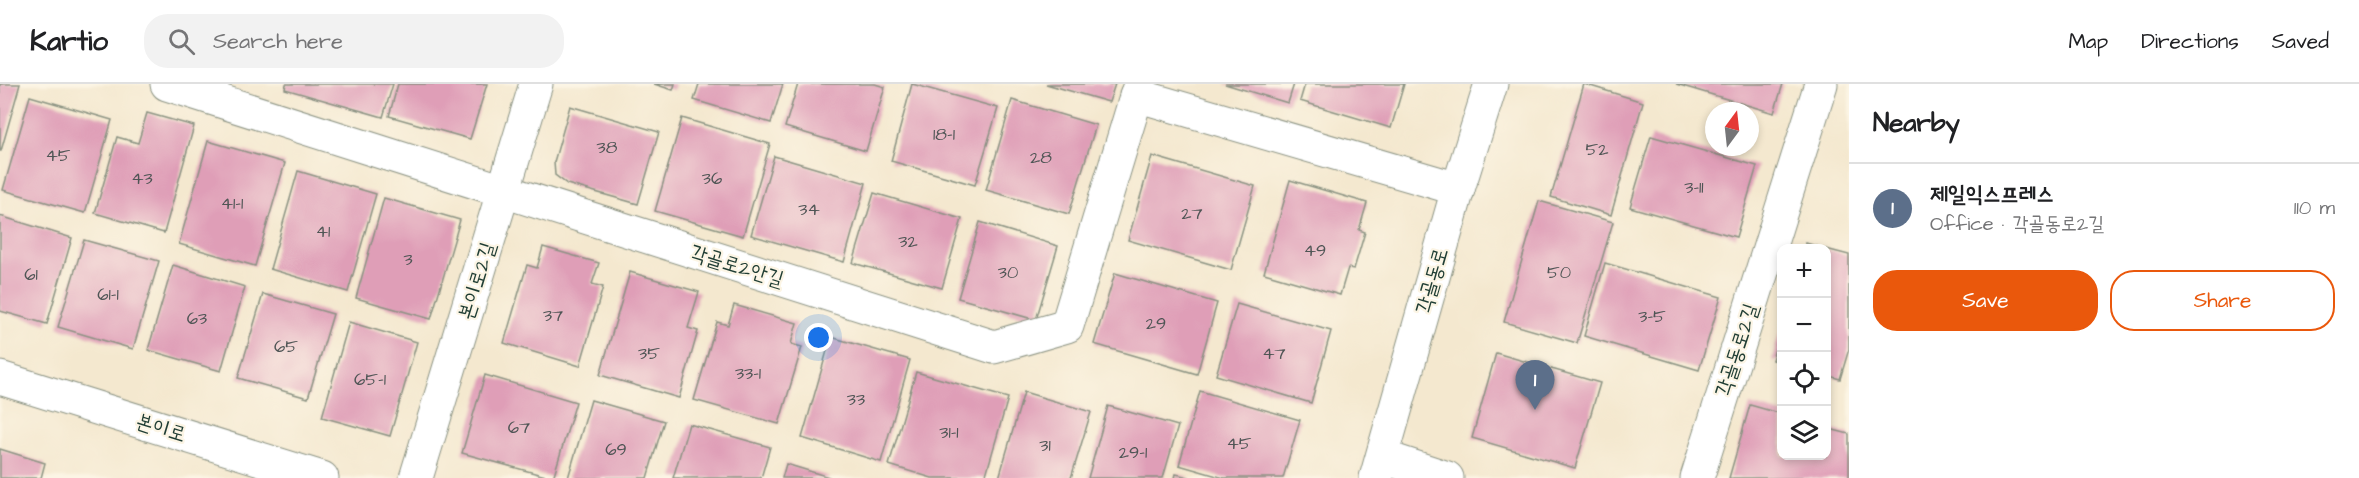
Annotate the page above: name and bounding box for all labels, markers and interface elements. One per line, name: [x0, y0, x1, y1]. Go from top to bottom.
search box: [144, 14, 564, 68]
text: Kartio: [30, 22, 108, 61]
icon: search: [165, 25, 198, 58]
text: Search here: [213, 26, 343, 57]
text: Map: [2068, 27, 2108, 56]
text: Directions: [2141, 27, 2239, 56]
text: Saved: [2272, 27, 2329, 56]
north arrow: [1705, 102, 1759, 156]
text: Nearby: [1873, 105, 1960, 141]
house number: 18-1: [933, 122, 955, 147]
house number: 38: [597, 135, 618, 160]
house number: 52: [1585, 137, 1609, 162]
house number: 45: [46, 143, 71, 168]
house number: 28: [1030, 145, 1052, 170]
house number: 43: [131, 166, 153, 191]
house number: 36: [702, 166, 722, 191]
house number: 3-11: [1684, 175, 1704, 200]
text: 제일익스프레스: [1930, 179, 2054, 210]
house number: 41-1: [221, 191, 243, 216]
text: 1: [1891, 194, 1894, 222]
text: 110 m: [2294, 194, 2335, 222]
house number: 34: [798, 197, 820, 222]
house number: 27: [1181, 201, 1203, 226]
text: Office · 각골동로2길: [1930, 210, 2104, 238]
house number: 41: [316, 219, 330, 244]
house number: 32: [898, 229, 918, 254]
street label: 각골로2안길: [687, 238, 787, 294]
house number: 49: [1304, 238, 1326, 263]
street label: 본이로2길: [451, 239, 503, 323]
map controls: [1777, 244, 1831, 460]
button: +: [1777, 244, 1831, 298]
street label: 각골동로: [1409, 245, 1455, 317]
house number: 3: [403, 247, 413, 272]
house number: 30: [998, 260, 1018, 285]
house number: 50: [1547, 260, 1571, 285]
house number: 61: [24, 262, 38, 287]
button: Save: [1873, 270, 2098, 331]
button: Share: [2110, 270, 2335, 331]
house number: 61-1: [97, 282, 119, 307]
button: −: [1777, 298, 1831, 352]
street label: 각골동로2길: [1708, 300, 1766, 400]
house number: 37: [543, 303, 563, 328]
house number: 3-5: [1638, 304, 1666, 329]
house number: 63: [187, 306, 207, 331]
house number: 29: [1146, 311, 1166, 336]
your location: [804, 323, 833, 352]
house number: 65: [274, 334, 298, 359]
house number: 35: [638, 341, 660, 366]
house number: 47: [1262, 341, 1286, 366]
button: locate: [1777, 352, 1831, 406]
pin: 1: [1516, 360, 1555, 410]
house number: 33-1: [735, 361, 761, 386]
house number: 65-1: [354, 367, 386, 392]
house number: 33: [847, 387, 865, 412]
button: layers: [1777, 406, 1831, 460]
street label: 본이로: [133, 407, 189, 449]
house number: 67: [508, 415, 530, 440]
house number: 31-1: [939, 420, 959, 445]
house number: 45: [1227, 431, 1252, 456]
house number: 31: [1039, 433, 1051, 458]
house number: 69: [605, 437, 627, 462]
house number: 29-1: [1119, 440, 1147, 465]

